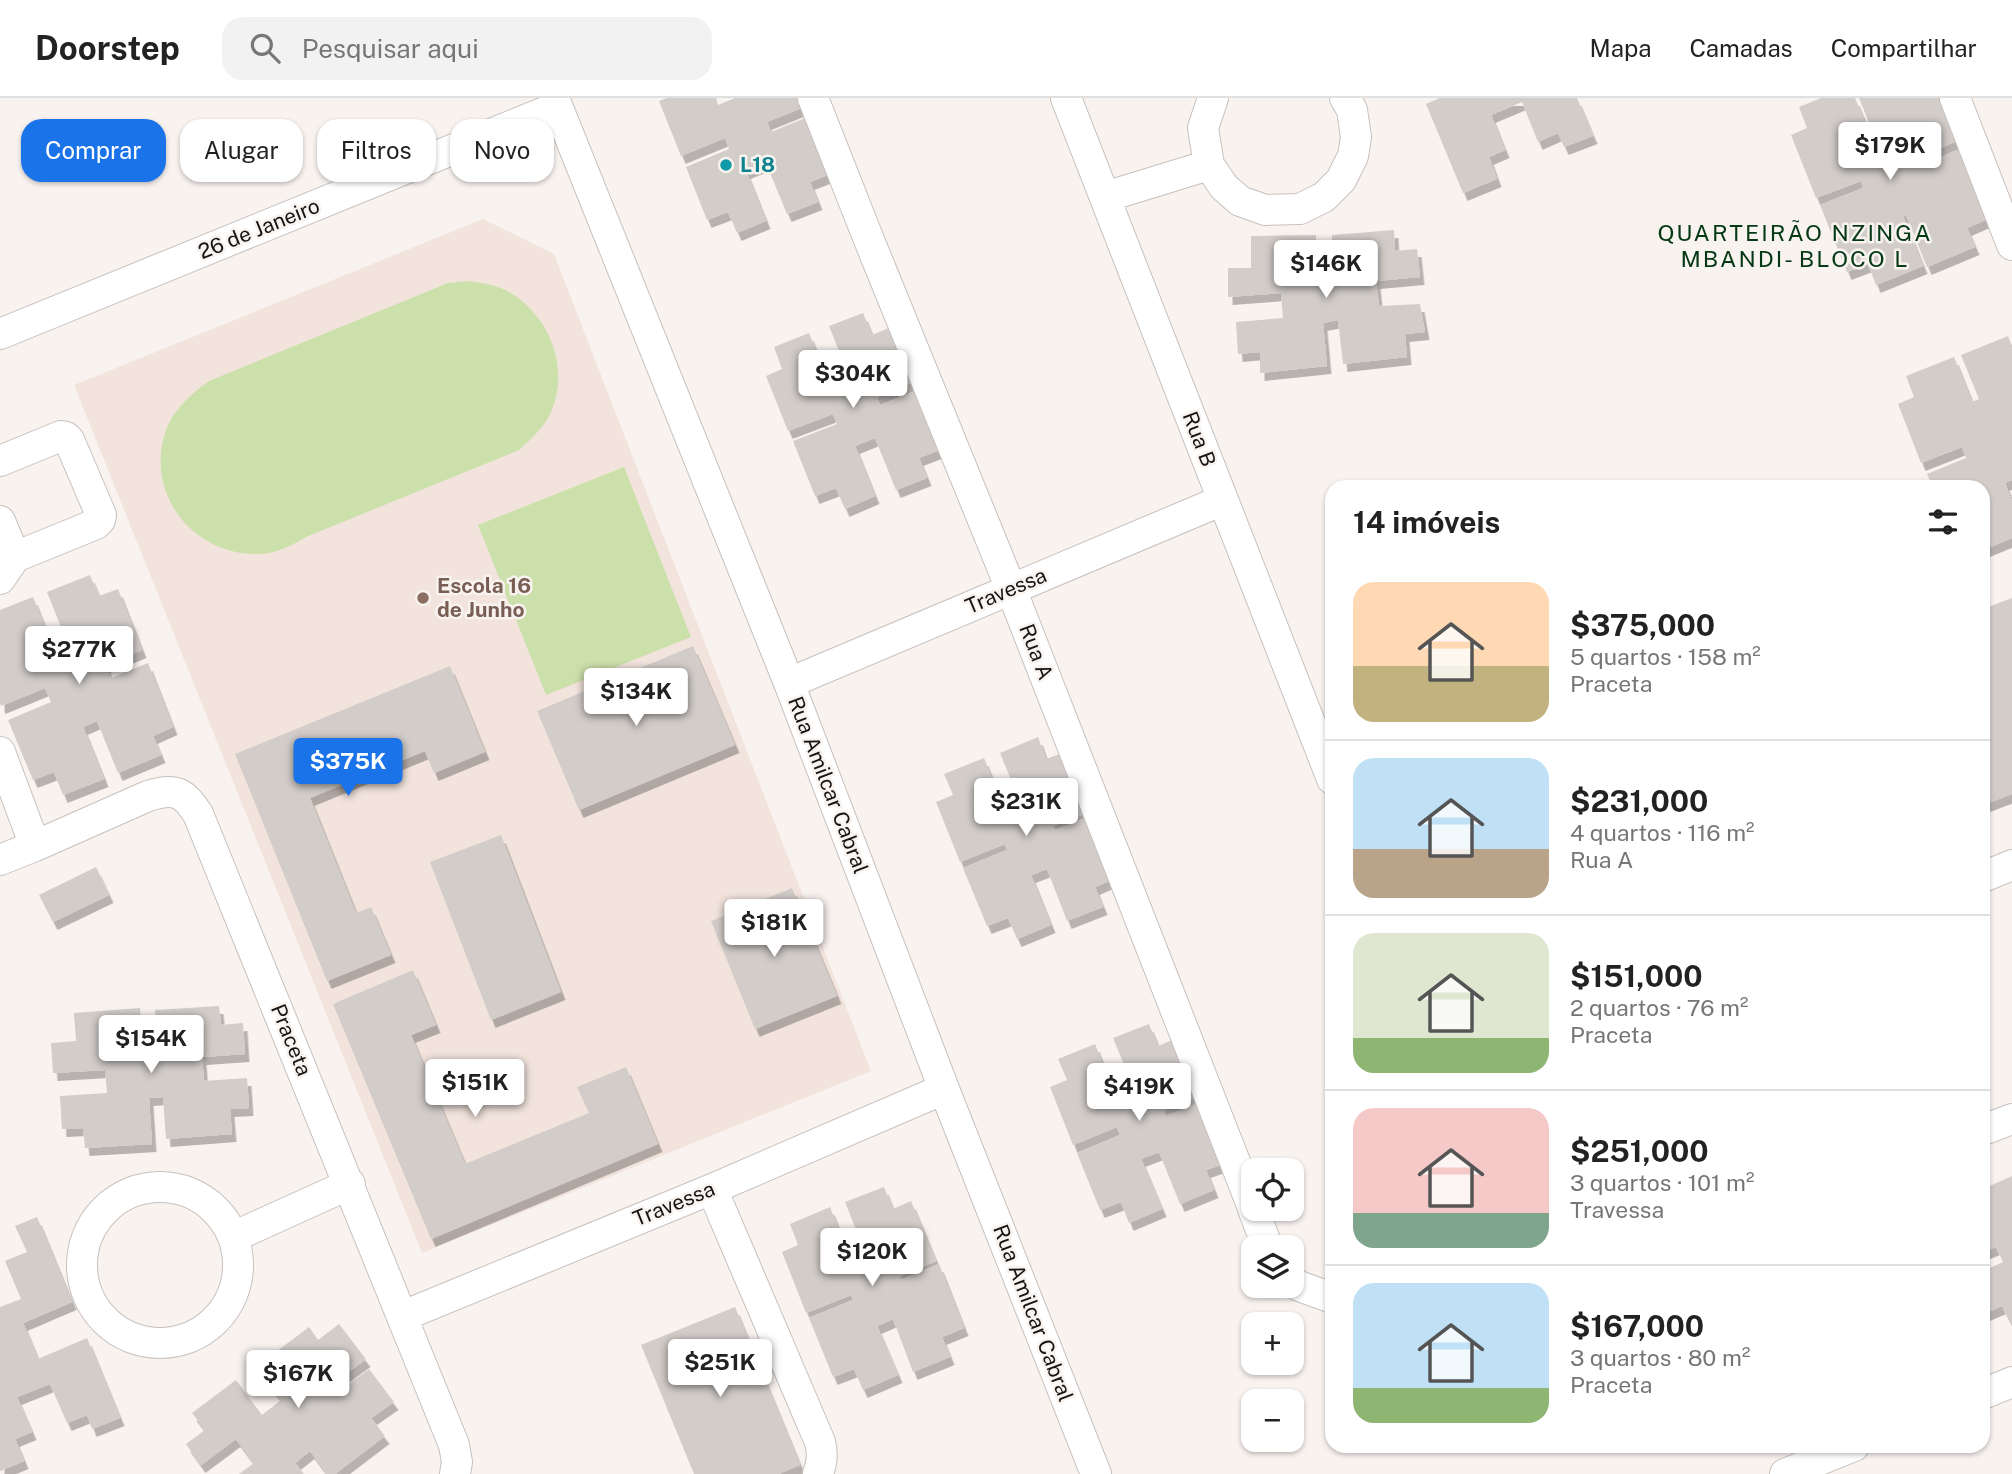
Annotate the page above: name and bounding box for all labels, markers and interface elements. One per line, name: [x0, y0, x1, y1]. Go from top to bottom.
search box: [222, 17, 712, 80]
text: Doorstep: [35, 29, 180, 67]
icon: search: [246, 29, 284, 67]
text: Pesquisar aqui: [302, 33, 479, 64]
text: Mapa: [1590, 34, 1651, 62]
text: Camadas: [1689, 34, 1793, 62]
text: Compartilhar: [1831, 34, 1977, 62]
chip: Comprar: [21, 119, 166, 182]
chip: Alugar: [180, 119, 303, 182]
chip: Filtros: [317, 119, 436, 182]
chip: Novo: [450, 119, 554, 182]
pin: $179K: [1841, 122, 1939, 182]
text: $179K: [1854, 131, 1926, 158]
place label: L18: [740, 152, 775, 177]
marker: L18: [718, 157, 734, 173]
street label: 26 de Janeiro: [194, 193, 323, 264]
district label: QUARTEIRÃO NZINGA MBANDI- BLOCO L: [1657, 219, 1933, 272]
pin: $146K: [1277, 240, 1375, 300]
text: $146K: [1290, 249, 1362, 276]
pin: $304K: [804, 350, 902, 410]
text: $304K: [814, 359, 892, 386]
street label: Rua B: [1178, 408, 1221, 470]
icon: filters: [1924, 503, 1962, 541]
text: 14 imóveis: [1353, 504, 1500, 540]
street label: Travessa: [961, 562, 1050, 619]
place label: Escola 16 de Junho: [437, 573, 531, 622]
marker: Escola 16 de Junho: [415, 590, 431, 606]
text: $375,000: [1570, 607, 1715, 643]
icon: home: [1409, 610, 1493, 694]
street label: Rua A: [1014, 620, 1059, 683]
pin: $277K: [30, 626, 128, 686]
text: $277K: [41, 635, 117, 662]
text: 5 quartos · 158 m²: [1570, 643, 1761, 670]
pin: $134K: [587, 668, 685, 728]
text: Praceta: [1570, 670, 1652, 697]
text: $134K: [600, 677, 672, 704]
street label: Rua Amilcar Cabral: [783, 693, 874, 877]
pin: $375K: [299, 738, 397, 798]
text: $375K: [310, 747, 386, 774]
pin: $231K: [977, 778, 1075, 838]
text: $231,000: [1570, 783, 1708, 819]
icon: home: [1409, 786, 1493, 870]
text: $231K: [990, 787, 1062, 814]
text: 4 quartos · 116 m²: [1570, 819, 1755, 846]
text: Rua A: [1570, 846, 1633, 873]
pin: $181K: [725, 900, 823, 959]
text: $181K: [740, 908, 808, 935]
text: $151,000: [1570, 958, 1702, 994]
icon: home: [1409, 961, 1493, 1045]
text: 2 quartos · 76 m²: [1570, 994, 1748, 1021]
street label: Praceta: [266, 1000, 317, 1079]
pin: $154K: [102, 1016, 200, 1075]
text: Praceta: [1570, 1021, 1652, 1048]
text: $154K: [115, 1024, 187, 1051]
pin: $151K: [426, 1060, 524, 1119]
pin: $419K: [1090, 1063, 1188, 1123]
text: $151K: [441, 1068, 509, 1095]
text: $419K: [1103, 1072, 1175, 1099]
text: $251,000: [1570, 1133, 1709, 1169]
icon: home: [1409, 1136, 1493, 1220]
map controls: [1241, 1158, 1304, 1452]
button: locate: [1241, 1158, 1304, 1221]
text: 3 quartos · 101 m²: [1570, 1169, 1754, 1196]
street label: Travessa: [629, 1176, 718, 1231]
text: Travessa: [1570, 1196, 1664, 1223]
street label: Rua Amilcar Cabral: [988, 1221, 1079, 1405]
pin: $120K: [823, 1228, 921, 1288]
button: layers: [1241, 1235, 1304, 1298]
text: $120K: [836, 1237, 908, 1264]
text: $167,000: [1570, 1308, 1704, 1344]
icon: home: [1409, 1311, 1493, 1395]
button: +: [1241, 1312, 1304, 1375]
pin: $251K: [671, 1340, 769, 1399]
text: 3 quartos · 80 m²: [1570, 1344, 1750, 1371]
text: $251K: [684, 1348, 756, 1375]
pin: $167K: [249, 1350, 347, 1410]
text: $167K: [262, 1359, 334, 1386]
text: Praceta: [1570, 1371, 1652, 1398]
button: −: [1241, 1389, 1304, 1452]

